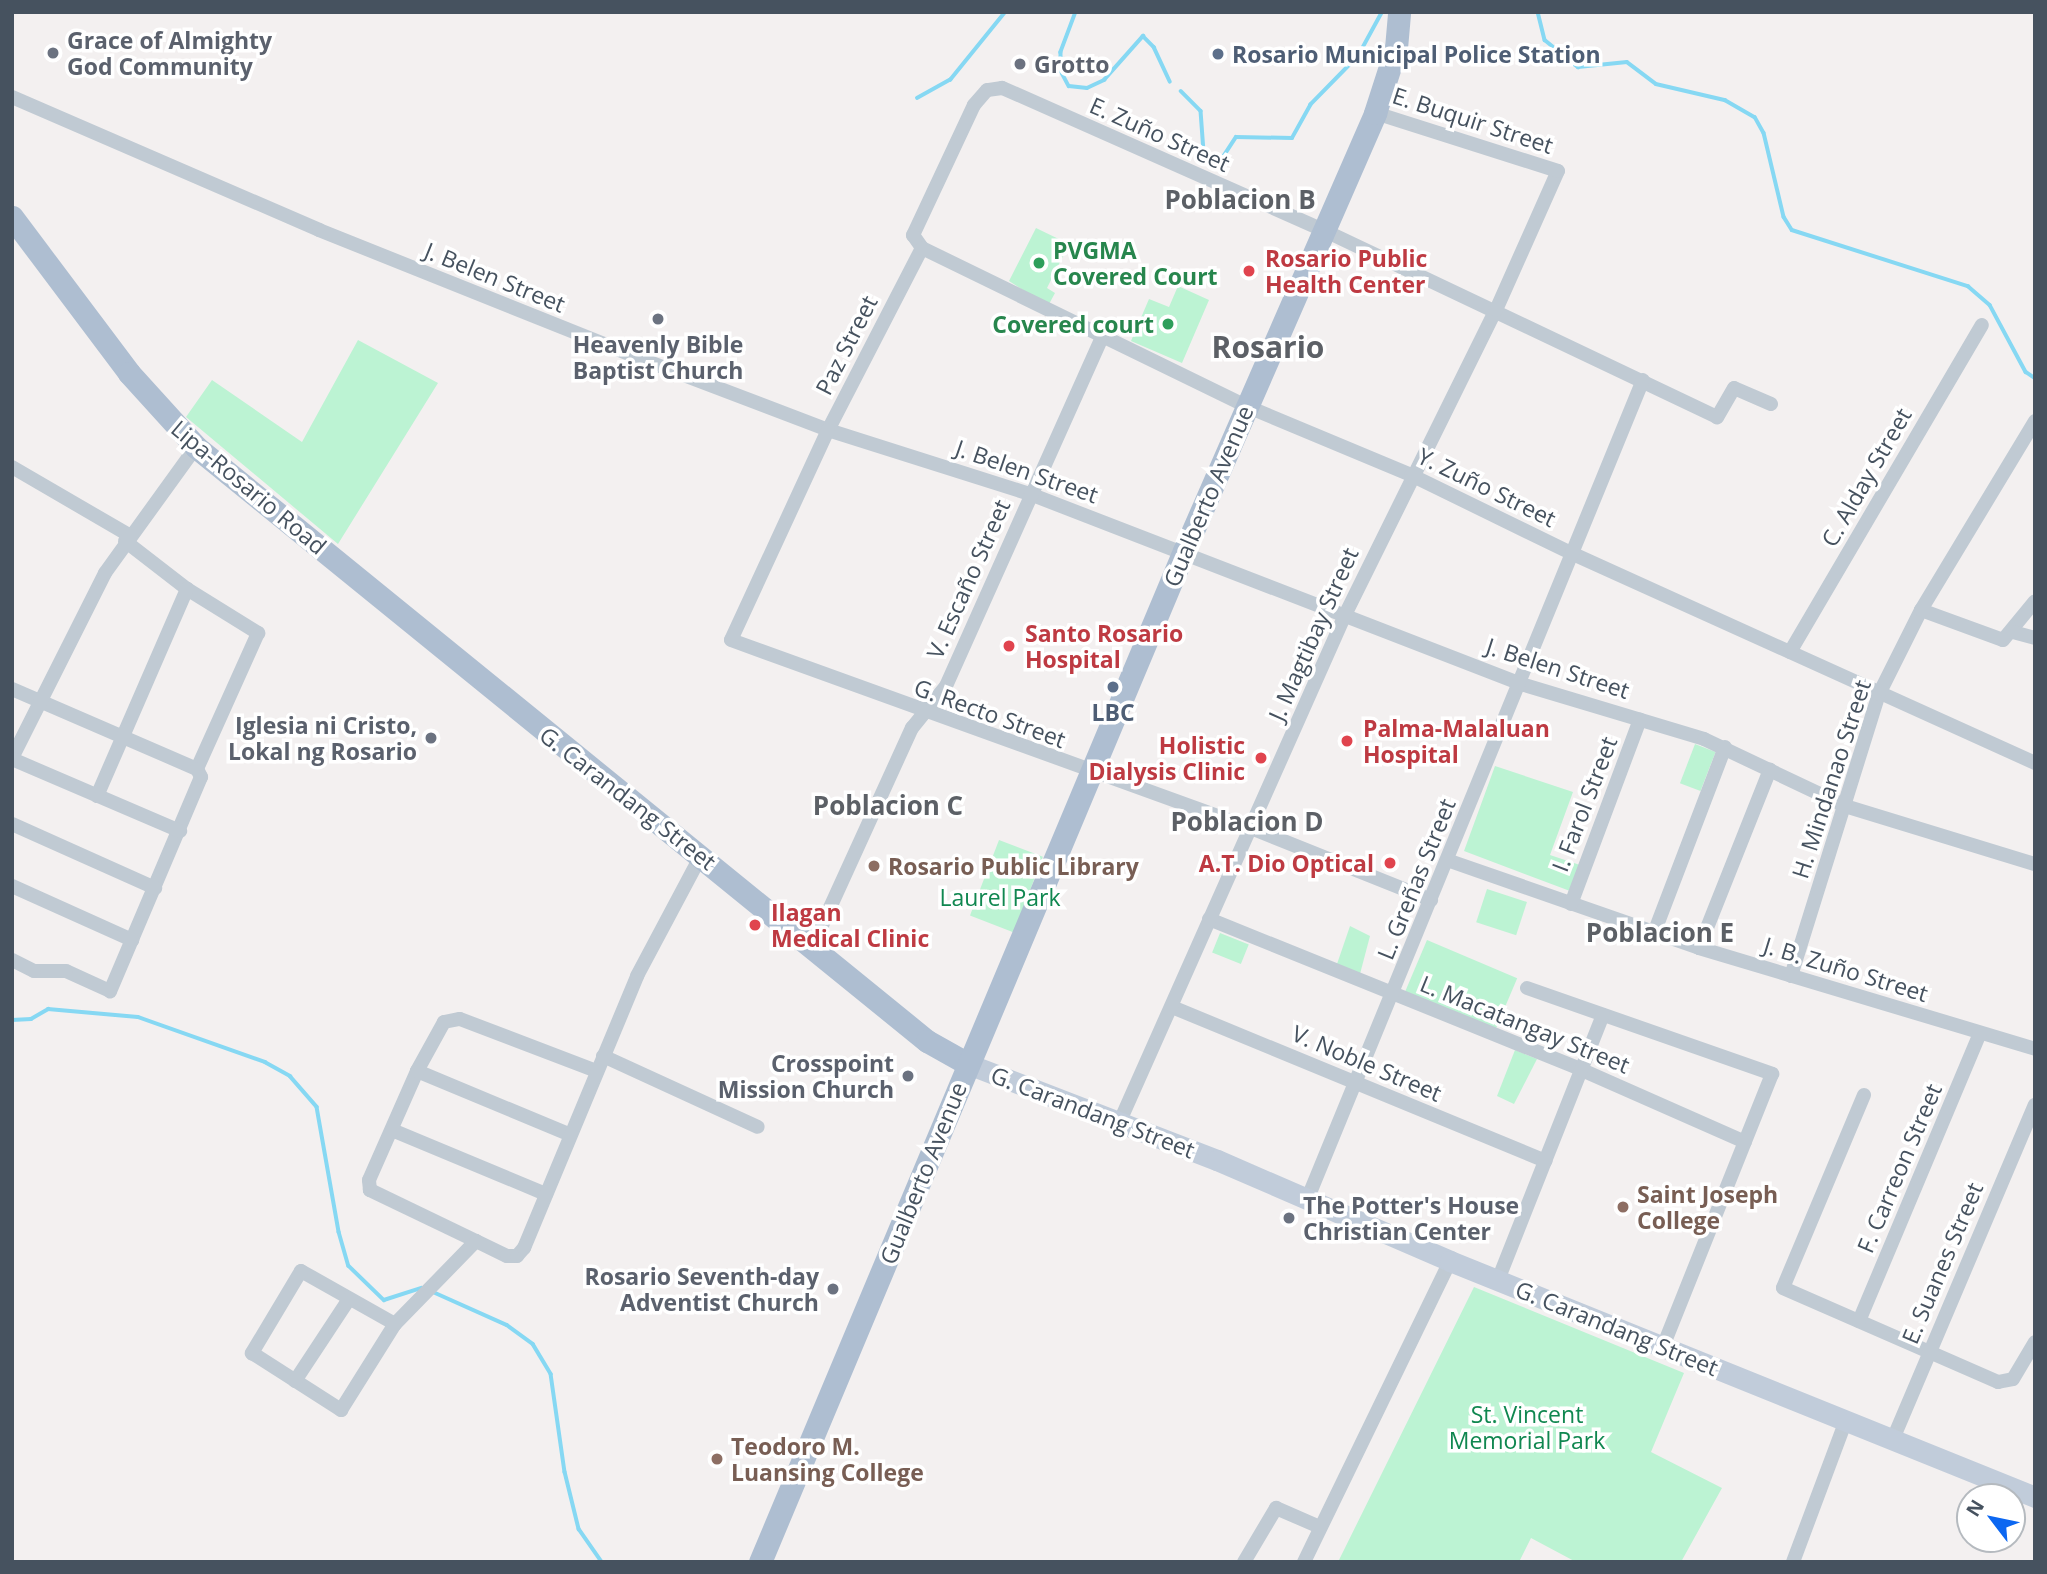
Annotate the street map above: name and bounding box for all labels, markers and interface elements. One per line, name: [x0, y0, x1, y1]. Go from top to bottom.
place label: Grace of Almighty God Community: [67, 26, 272, 80]
place label: Rosario Municipal Police Station: [1232, 40, 1601, 68]
marker: Grace of Almighty God Community: [45, 45, 61, 61]
marker: Rosario Municipal Police Station: [1210, 46, 1226, 62]
place label: Grotto: [1034, 50, 1110, 78]
marker: Grotto: [1012, 56, 1028, 72]
street label: E. Buquir Street: [1389, 81, 1557, 159]
street label: E. Zuño Street: [1086, 91, 1234, 177]
district label: Poblacion B: [1164, 184, 1316, 216]
street label: J. Belen Street: [421, 236, 569, 318]
place label: PVGMA Covered Court: [1053, 236, 1218, 290]
place label: Rosario Public Health Center: [1265, 244, 1427, 298]
marker: PVGMA Covered Court: [1031, 255, 1047, 271]
marker: Rosario Public Health Center: [1239, 261, 1259, 281]
street label: Paz Street: [809, 291, 883, 399]
place label: Covered court: [992, 310, 1154, 338]
marker: Heavenly Bible Baptist Church: [650, 311, 666, 327]
marker: Covered court: [1160, 316, 1176, 332]
district label: Rosario: [1212, 329, 1324, 365]
place label: Heavenly Bible Baptist Church: [573, 330, 743, 384]
street label: Gualberto Avenue: [1157, 401, 1259, 591]
street label: C. Alday Street: [1815, 403, 1917, 551]
street label: Lipa-Rosario Road: [166, 414, 332, 560]
street label: J. Belen Street: [952, 434, 1102, 508]
street label: Y. Zuño Street: [1413, 442, 1561, 532]
street label: V. Escaño Street: [921, 495, 1015, 663]
street label: J. Magtibay Street: [1262, 543, 1364, 725]
place label: Santo Rosario Hospital: [1025, 619, 1183, 673]
street label: J. Belen Street: [1483, 632, 1633, 704]
marker: Santo Rosario Hospital: [999, 636, 1019, 656]
street label: G. Recto Street: [911, 673, 1069, 753]
street label: H. Mindanao Street: [1786, 676, 1876, 882]
marker: LBC: [1105, 679, 1121, 695]
place label: LBC: [1091, 698, 1135, 726]
place label: Iglesia ni Cristo, Lokal ng Rosario: [228, 711, 417, 765]
place label: Palma-Malaluan Hospital: [1363, 714, 1550, 768]
street label: G. Carandang Street: [534, 721, 722, 875]
marker: Iglesia ni Cristo, Lokal ng Rosario: [423, 730, 439, 746]
place label: Holistic Dialysis Clinic: [1088, 731, 1245, 785]
marker: Palma-Malaluan Hospital: [1337, 731, 1357, 751]
street label: I. Farol Street: [1546, 733, 1622, 875]
marker: Holistic Dialysis Clinic: [1251, 748, 1271, 768]
district label: Poblacion C: [813, 790, 963, 822]
street label: L. Greñas Street: [1371, 795, 1461, 963]
district label: Poblacion D: [1170, 806, 1324, 838]
place label: A.T. Dio Optical: [1199, 849, 1374, 877]
place label: Rosario Public Library: [888, 852, 1139, 880]
marker: A.T. Dio Optical: [1380, 853, 1400, 873]
marker: Rosario Public Library: [866, 858, 882, 874]
park label: Laurel Park: [939, 883, 1061, 911]
place label: Ilagan Medical Clinic: [771, 898, 929, 952]
marker: Ilagan Medical Clinic: [745, 915, 765, 935]
district label: Poblacion E: [1586, 917, 1734, 949]
street label: J. B. Zuño Street: [1760, 931, 1932, 1007]
street label: L. Macatangay Street: [1416, 969, 1634, 1079]
street label: V. Noble Street: [1288, 1019, 1446, 1107]
place label: Crosspoint Mission Church: [718, 1049, 894, 1103]
street label: G. Carandang Street: [987, 1060, 1199, 1164]
marker: Crosspoint Mission Church: [900, 1068, 916, 1084]
street label: Gualberto Avenue: [874, 1078, 972, 1268]
street label: F. Carreon Street: [1851, 1079, 1947, 1257]
street label: E. Suanes Street: [1896, 1178, 1988, 1348]
place label: Saint Joseph College: [1637, 1180, 1778, 1234]
place label: The Potter's House Christian Center: [1303, 1191, 1519, 1245]
marker: Saint Joseph College: [1615, 1199, 1631, 1215]
marker: The Potter's House Christian Center: [1281, 1210, 1297, 1226]
place label: Rosario Seventh-day Adventist Church: [584, 1262, 819, 1316]
street label: G. Carandang Street: [1512, 1275, 1722, 1381]
marker: Rosario Seventh-day Adventist Church: [825, 1281, 841, 1297]
park label: St. Vincent Memorial Park: [1449, 1400, 1605, 1454]
place label: Teodoro M. Luansing College: [731, 1432, 924, 1486]
marker: Teodoro M. Luansing College: [709, 1451, 725, 1467]
north arrow: [1956, 1483, 2026, 1553]
text: N: [1960, 1494, 1990, 1521]

